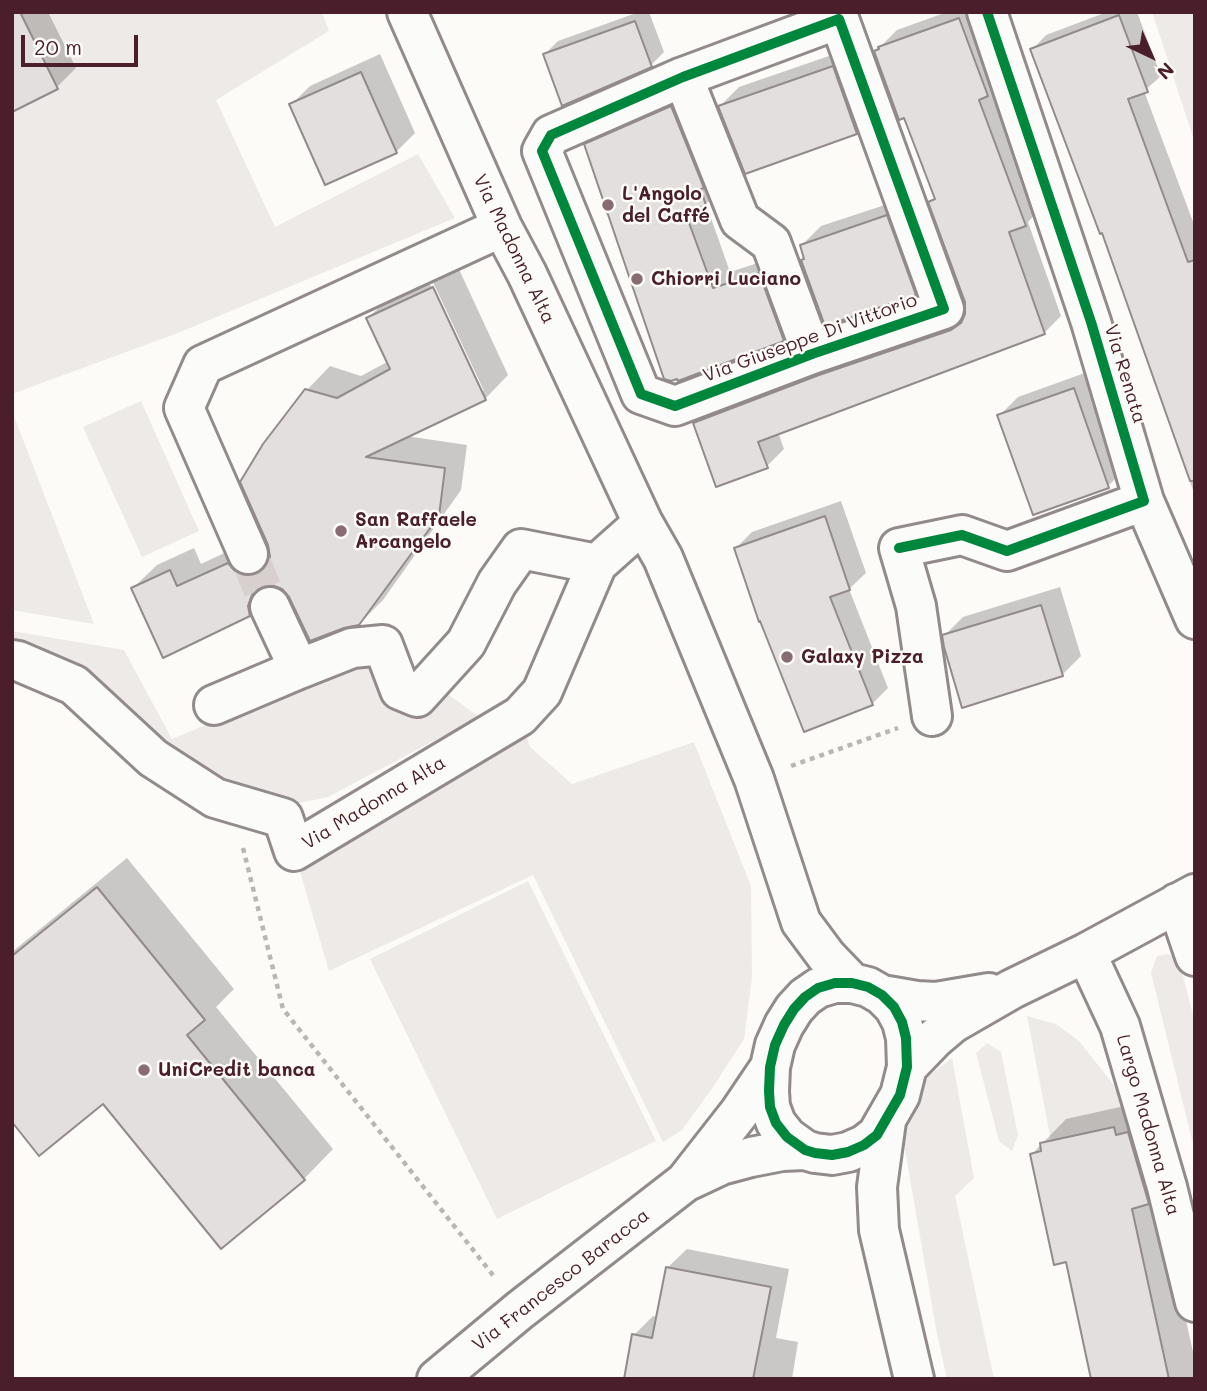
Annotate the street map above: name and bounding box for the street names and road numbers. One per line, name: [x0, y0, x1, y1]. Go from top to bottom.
street label: Via Madonna Alta: [468, 171, 560, 327]
street label: Via Giuseppe Di Vittorio: [700, 289, 920, 387]
street label: Via Renata: [1099, 322, 1151, 426]
street label: Via Madonna Alta: [298, 751, 450, 855]
street label: Largo Madonna Alta: [1111, 1032, 1185, 1218]
street label: Via Francesco Baracca: [468, 1204, 654, 1356]

